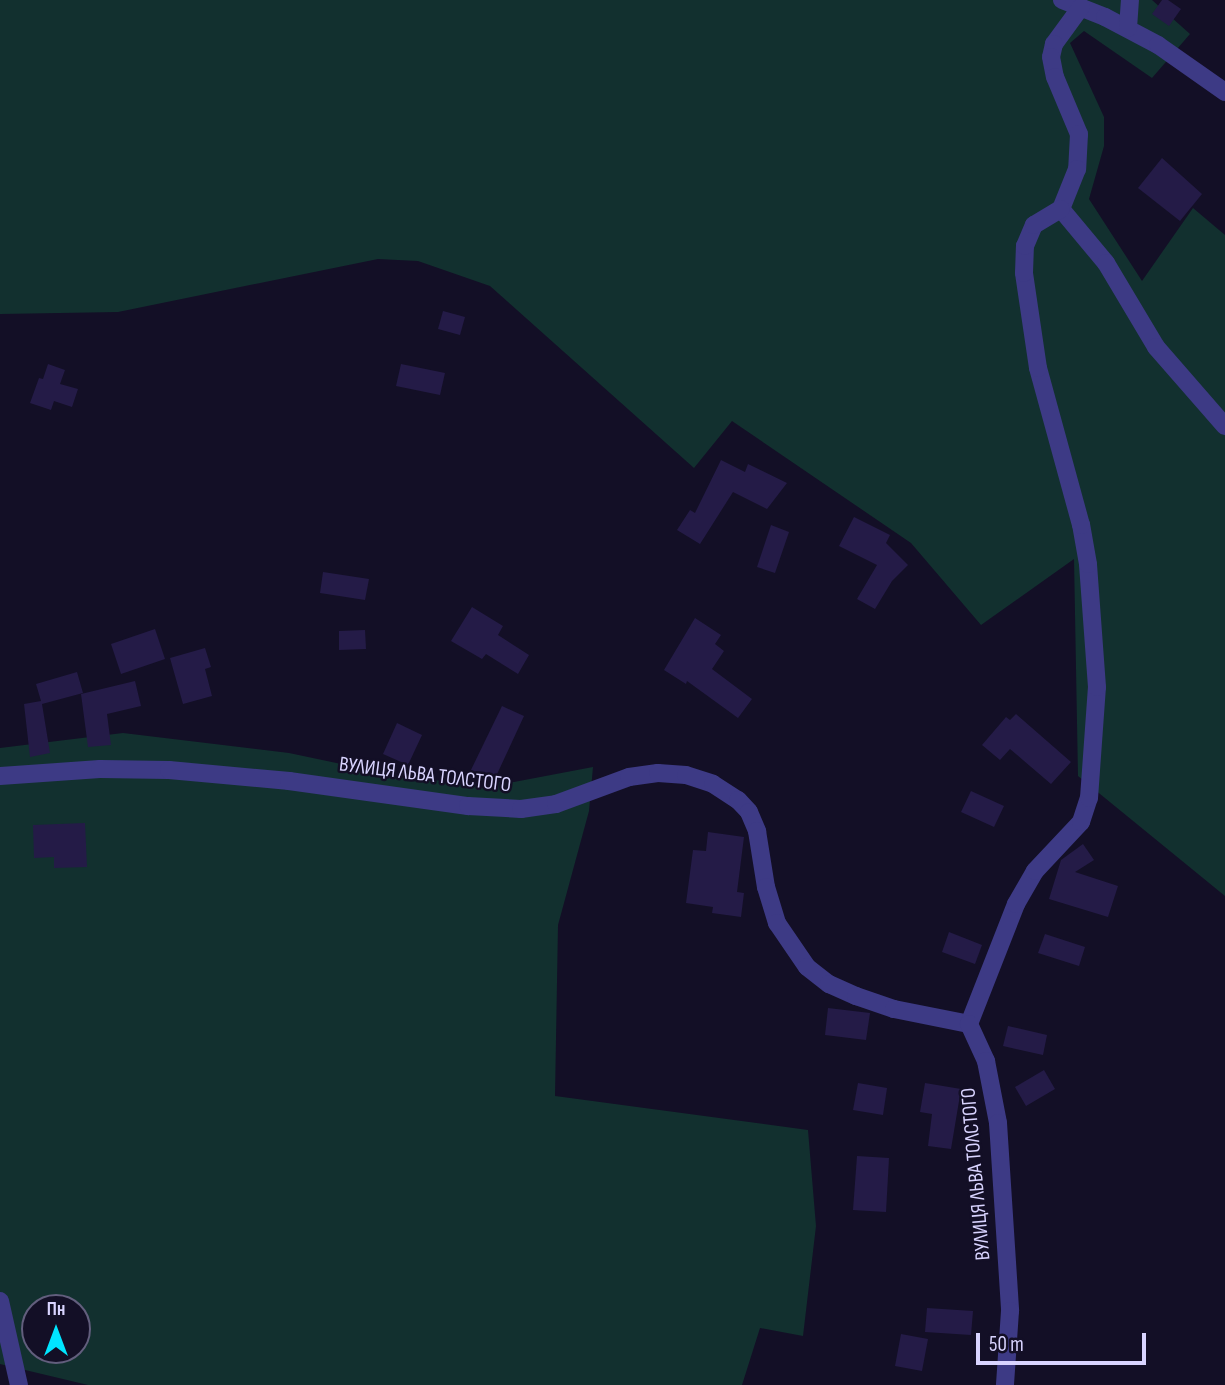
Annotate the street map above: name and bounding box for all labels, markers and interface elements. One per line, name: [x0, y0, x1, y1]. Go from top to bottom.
street label: ВУЛИЦЯ ЛЬВА ТОЛСТОГО: [338, 752, 512, 798]
street label: ВУЛИЦЯ ЛЬВА ТОЛСТОГО: [956, 1087, 996, 1261]
north arrow: [21, 1294, 91, 1364]
text: Пн: [47, 1298, 65, 1321]
scale bar: [980, 1318, 1150, 1362]
text: 50 m: [989, 1332, 1024, 1357]

